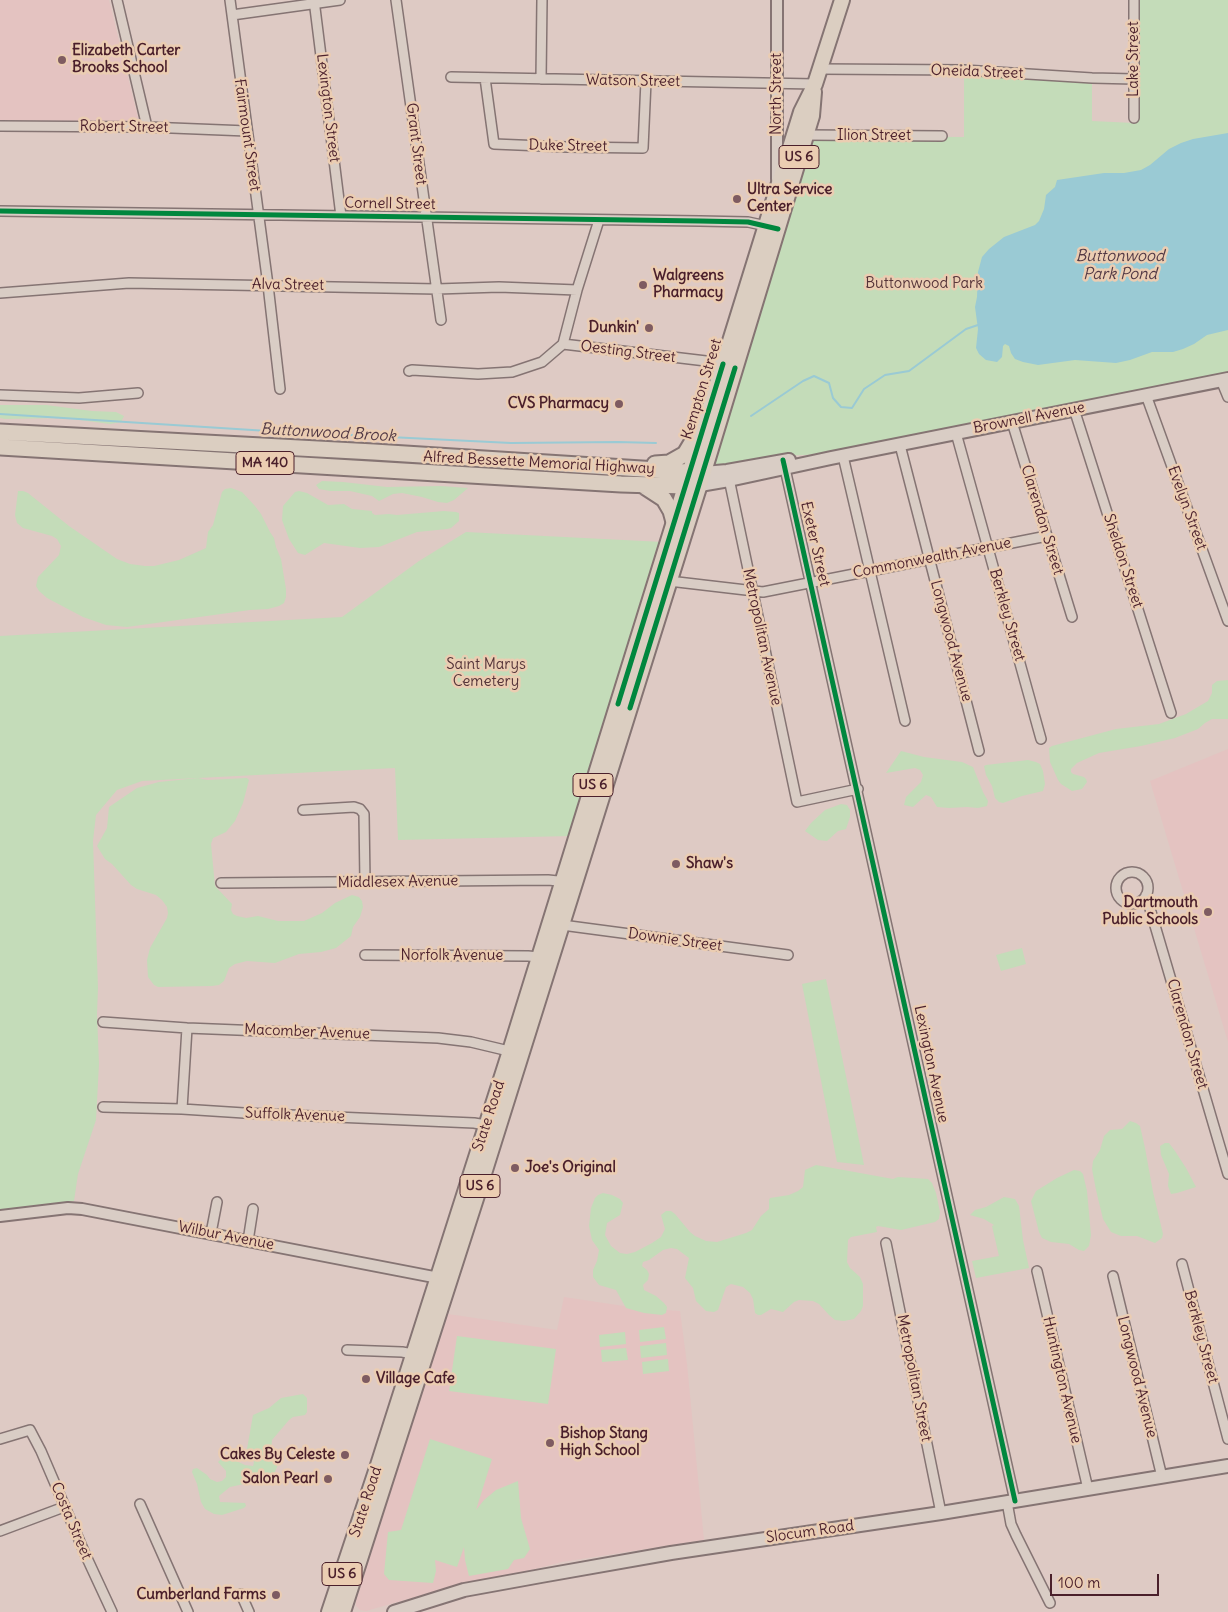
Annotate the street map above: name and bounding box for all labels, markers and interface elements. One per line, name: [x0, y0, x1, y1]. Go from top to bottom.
street label: Lake Street: [1125, 21, 1143, 97]
place label: Elizabeth Carter Brooks School: [72, 42, 180, 77]
street label: Lexington Street: [312, 53, 344, 163]
street label: North Street: [768, 53, 786, 135]
marker: Elizabeth Carter Brooks School: [56, 54, 68, 66]
street label: Oneida Street: [930, 61, 1024, 83]
street label: Watson Street: [586, 71, 680, 91]
street label: Fairmount Street: [230, 78, 264, 192]
street label: Grant Street: [402, 102, 430, 186]
street label: Robert Street: [79, 117, 169, 137]
street label: Ilion Street: [837, 127, 911, 145]
street label: Duke Street: [529, 136, 607, 156]
road number: US 6: [779, 146, 819, 168]
place label: Ultra Service Center: [747, 181, 832, 216]
marker: Ultra Service Center: [731, 193, 743, 205]
street label: Cornell Street: [344, 194, 436, 214]
water label: Buttonwood Park Pond: [1076, 246, 1164, 284]
place label: Walgreens Pharmacy: [653, 267, 724, 302]
street label: Alva Street: [252, 275, 324, 295]
park label: Buttonwood Park: [865, 275, 983, 293]
marker: Walgreens Pharmacy: [637, 279, 649, 291]
place label: Dunkin': [589, 319, 639, 337]
marker: Dunkin': [643, 322, 655, 334]
street label: Kempton Street: [678, 336, 726, 442]
street label: Oesting Street: [579, 337, 677, 367]
place label: CVS Pharmacy: [508, 395, 609, 413]
marker: CVS Pharmacy: [613, 398, 625, 410]
street label: Brownell Avenue: [972, 398, 1086, 438]
water label: Buttonwood Brook: [260, 420, 396, 446]
street label: Alfred Bessette Memorial Highway: [423, 448, 655, 478]
road number: MA 140: [236, 452, 294, 474]
street label: Clarendon Street: [1017, 463, 1067, 577]
street label: Evelyn Street: [1163, 464, 1211, 552]
street label: Exeter Street: [797, 500, 833, 588]
street label: Sheldon Street: [1099, 512, 1147, 610]
street label: Commonwealth Avenue: [851, 534, 1013, 582]
street label: Metropolitan Avenue: [739, 567, 785, 707]
street label: Berkley Street: [985, 567, 1029, 663]
street label: Longwood Avenue: [926, 578, 976, 704]
park label: Saint Marys Cemetery: [446, 656, 526, 691]
road number: US 6: [573, 774, 613, 796]
place label: Shaw's: [686, 855, 733, 873]
marker: Shaw's: [670, 858, 682, 870]
street label: Middlesex Avenue: [338, 872, 458, 892]
place label: Dartmouth Public Schools: [1102, 894, 1198, 929]
marker: Dartmouth Public Schools: [1202, 906, 1214, 918]
street label: Downie Street: [627, 925, 723, 955]
street label: Norfolk Avenue: [401, 947, 503, 965]
street label: Clarendon Street: [1163, 977, 1211, 1091]
street label: Lexington Avenue: [910, 1004, 952, 1124]
street label: Macomber Avenue: [244, 1021, 370, 1043]
street label: State Road: [469, 1078, 509, 1154]
street label: Suffolk Avenue: [245, 1104, 345, 1126]
place label: Joe's Original: [525, 1159, 616, 1177]
marker: Joe's Original: [509, 1162, 521, 1174]
road number: US 6: [460, 1174, 500, 1198]
street label: Wilbur Avenue: [176, 1218, 276, 1254]
street label: Berkley Street: [1180, 1289, 1222, 1385]
street label: Metropolitan Street: [893, 1313, 935, 1443]
street label: Longwood Avenue: [1113, 1314, 1161, 1440]
street label: Huntington Avenue: [1039, 1315, 1085, 1445]
place label: Village Cafe: [376, 1370, 455, 1388]
marker: Village Cafe: [360, 1373, 372, 1385]
place label: Bishop Stang High School: [560, 1425, 648, 1460]
marker: Bishop Stang High School: [544, 1437, 556, 1449]
place label: Cakes By Celeste: [220, 1446, 335, 1464]
marker: Cakes By Celeste: [339, 1449, 351, 1461]
street label: State Road: [346, 1464, 386, 1540]
place label: Salon Pearl: [242, 1470, 318, 1488]
marker: Salon Pearl: [322, 1473, 334, 1485]
street label: Costa Street: [47, 1480, 95, 1562]
street label: Slocum Road: [765, 1517, 855, 1547]
road number: US 6: [322, 1562, 362, 1586]
scale bar: [1053, 1564, 1162, 1596]
text: 100 m: [1058, 1573, 1100, 1592]
place label: Cumberland Farms: [137, 1586, 266, 1604]
marker: Cumberland Farms: [270, 1589, 282, 1601]

